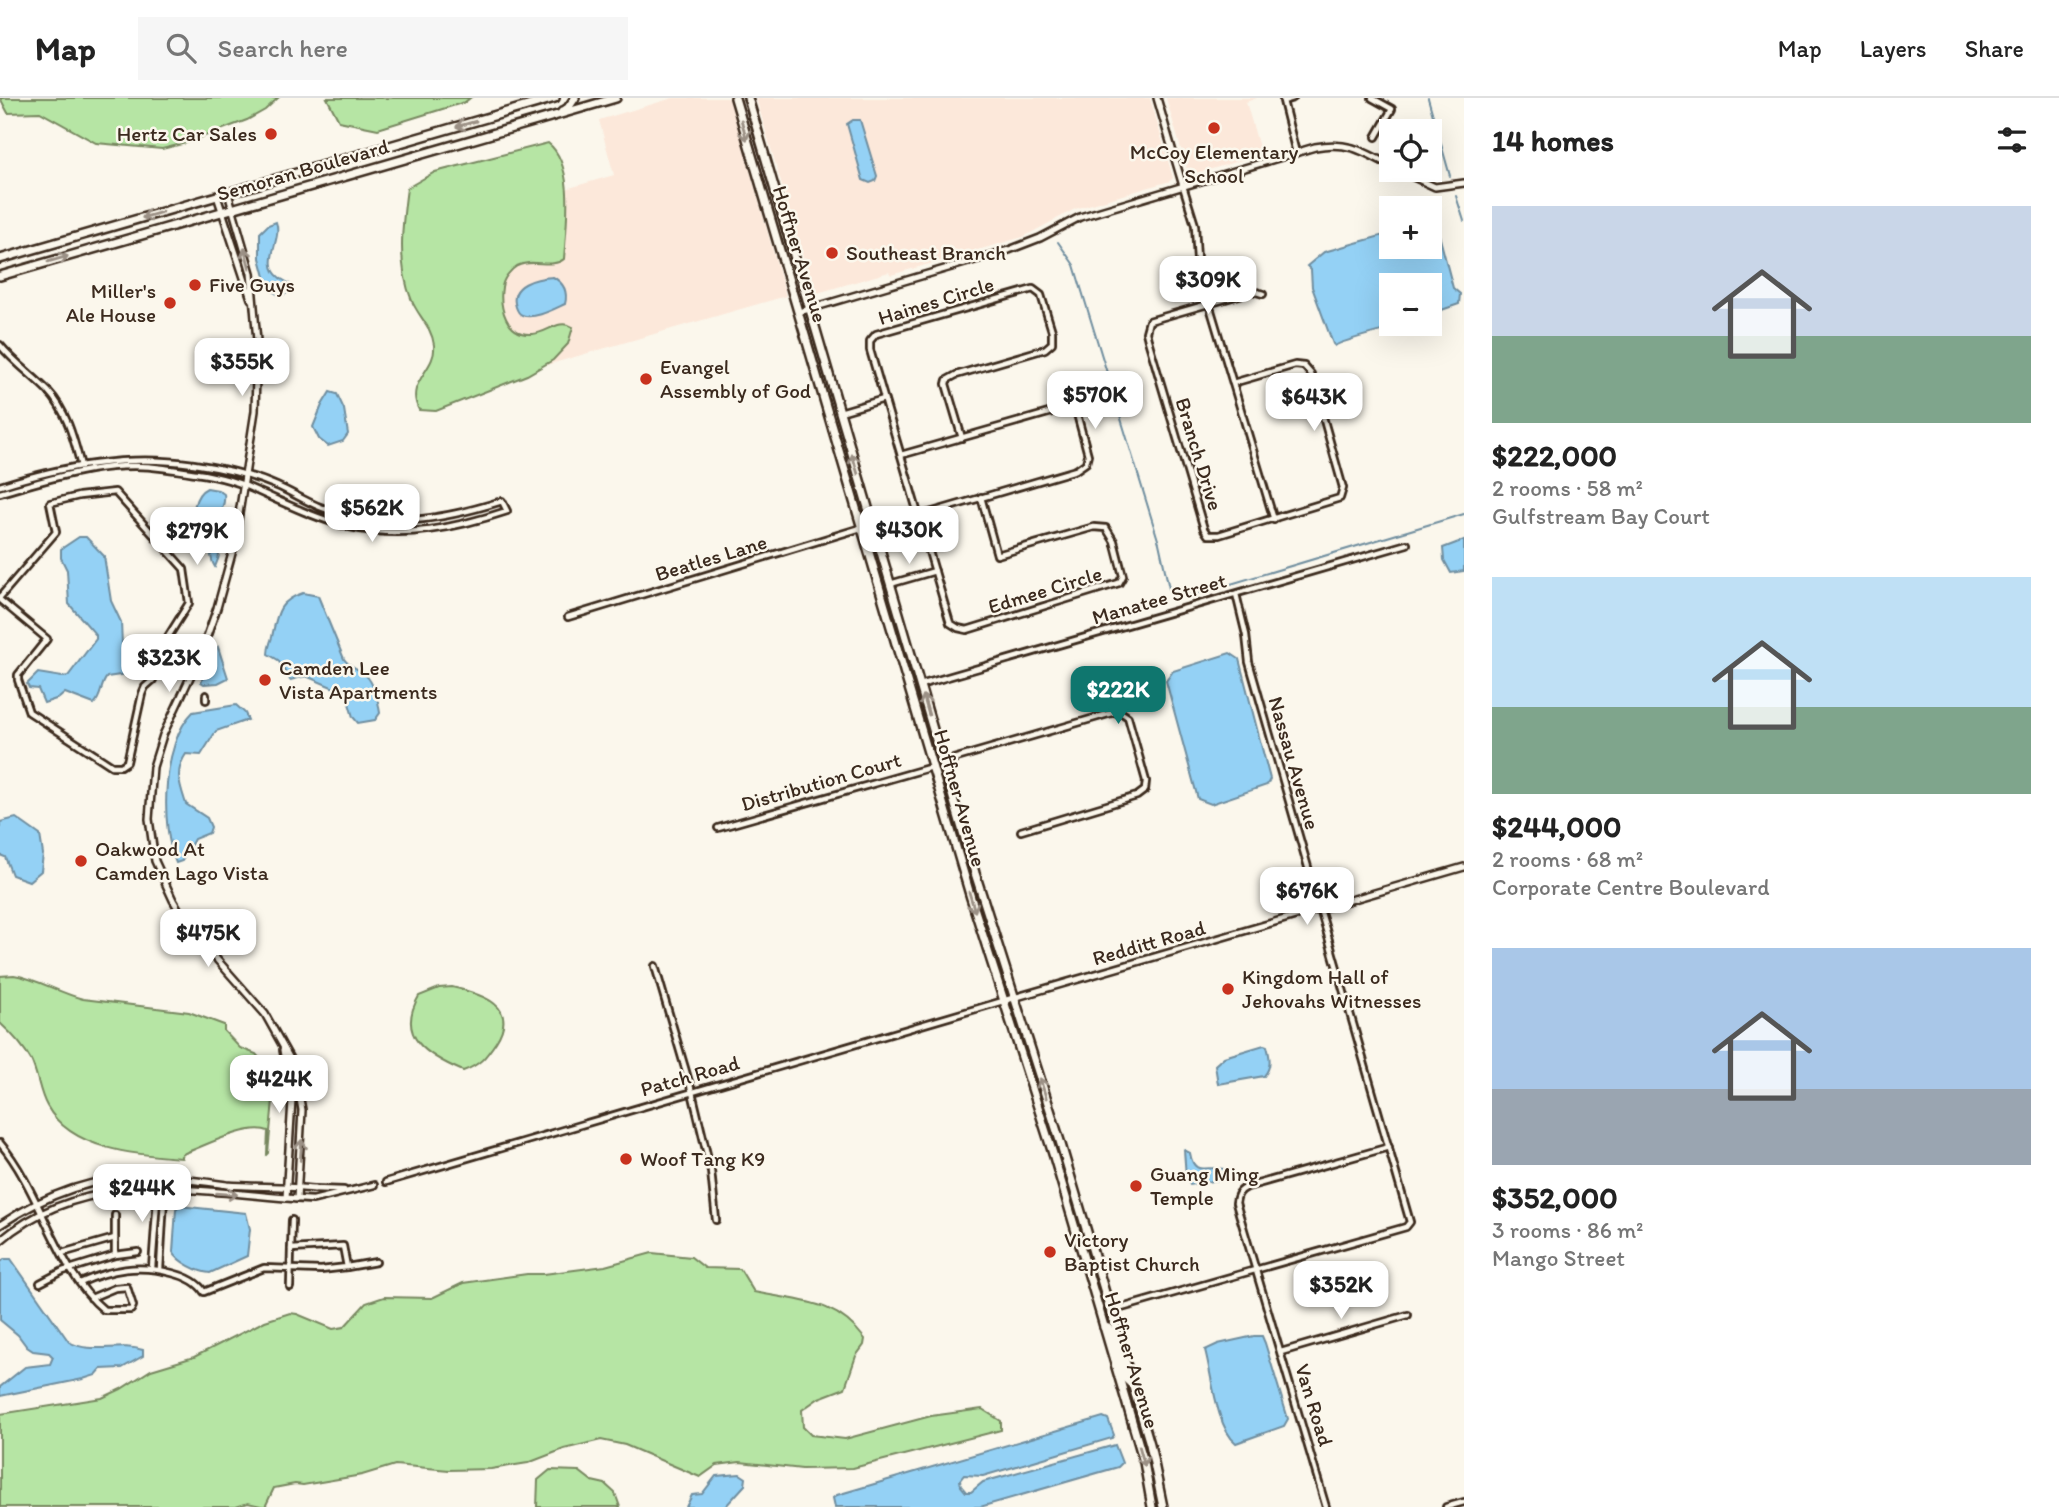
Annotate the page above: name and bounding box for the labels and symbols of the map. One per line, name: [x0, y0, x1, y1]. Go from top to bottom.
one-way arrow: [455, 118, 477, 131]
one-way arrow: [738, 118, 751, 141]
marker: McCoy Elementary School: [1206, 120, 1222, 136]
place label: Hertz Car Sales: [117, 121, 257, 146]
marker: Hertz Car Sales: [263, 126, 279, 142]
street label: Semoran Boulevard: [214, 133, 392, 206]
place label: McCoy Elementary School: [1130, 139, 1298, 188]
street label: Hoffner Avenue: [768, 182, 833, 325]
one-way arrow: [141, 209, 163, 222]
place label: Southeast Branch: [846, 240, 1006, 265]
marker: Southeast Branch: [824, 245, 840, 261]
one-way arrow: [239, 247, 252, 269]
one-way arrow: [46, 252, 68, 265]
pin: $309K: [1159, 256, 1257, 316]
street label: Haines Circle: [875, 271, 997, 330]
place label: Five Guys: [209, 272, 295, 297]
marker: Five Guys: [187, 277, 203, 293]
place label: Miller's Ale House: [66, 278, 156, 327]
marker: Miller's Ale House: [162, 295, 178, 311]
pin: $355K: [193, 338, 291, 398]
place label: Evangel Assembly of God: [660, 354, 811, 403]
marker: Evangel Assembly of God: [638, 371, 654, 387]
pin: $570K: [1046, 372, 1144, 431]
pin: $643K: [1265, 374, 1363, 433]
street label: Branch Drive: [1170, 394, 1229, 513]
one-way arrow: [847, 453, 860, 475]
pin: $562K: [323, 484, 421, 544]
pin: $430K: [860, 506, 958, 566]
pin: $279K: [148, 508, 246, 567]
street label: Beatles Lane: [652, 529, 770, 586]
street label: Edmee Circle: [985, 560, 1105, 619]
street label: Manatee Street: [1089, 567, 1229, 630]
pin: $323K: [120, 634, 218, 694]
place label: Camden Lee Vista Apartments: [279, 655, 438, 704]
pin: $222K: [1069, 666, 1167, 726]
marker: Camden Lee Vista Apartments: [257, 672, 273, 688]
street label: Nassau Avenue: [1264, 693, 1325, 832]
one-way arrow: [919, 695, 932, 717]
street label: Hoffner Avenue: [929, 726, 992, 869]
street label: Distribution Court: [738, 747, 904, 816]
place label: Oakwood At Camden Lago Vista: [95, 836, 269, 885]
marker: Oakwood At Camden Lago Vista: [73, 853, 89, 869]
pin: $676K: [1258, 868, 1356, 927]
one-way arrow: [967, 891, 980, 913]
pin: $475K: [159, 910, 257, 969]
street label: Redditt Road: [1089, 914, 1209, 971]
place label: Kingdom Hall of Jehovahs Witnesses: [1242, 964, 1421, 1013]
marker: Kingdom Hall of Jehovahs Witnesses: [1220, 981, 1236, 997]
street label: Patch Road: [638, 1049, 743, 1102]
pin: $424K: [230, 1056, 328, 1115]
one-way arrow: [1036, 1078, 1049, 1100]
one-way arrow: [294, 1139, 307, 1162]
place label: Woof Tang K9: [640, 1146, 765, 1171]
marker: Woof Tang K9: [618, 1151, 634, 1167]
place label: Guang Ming Temple: [1150, 1161, 1259, 1210]
pin: $244K: [93, 1164, 191, 1224]
marker: Guang Ming Temple: [1128, 1178, 1144, 1194]
one-way arrow: [215, 1188, 238, 1201]
place label: Victory Baptist Church: [1064, 1227, 1200, 1276]
marker: Victory Baptist Church: [1042, 1244, 1058, 1260]
pin: $352K: [1292, 1262, 1390, 1321]
street label: Hoffner Avenue: [1100, 1288, 1165, 1431]
street label: Van Road: [1290, 1361, 1339, 1449]
one-way arrow: [1136, 1444, 1149, 1467]

